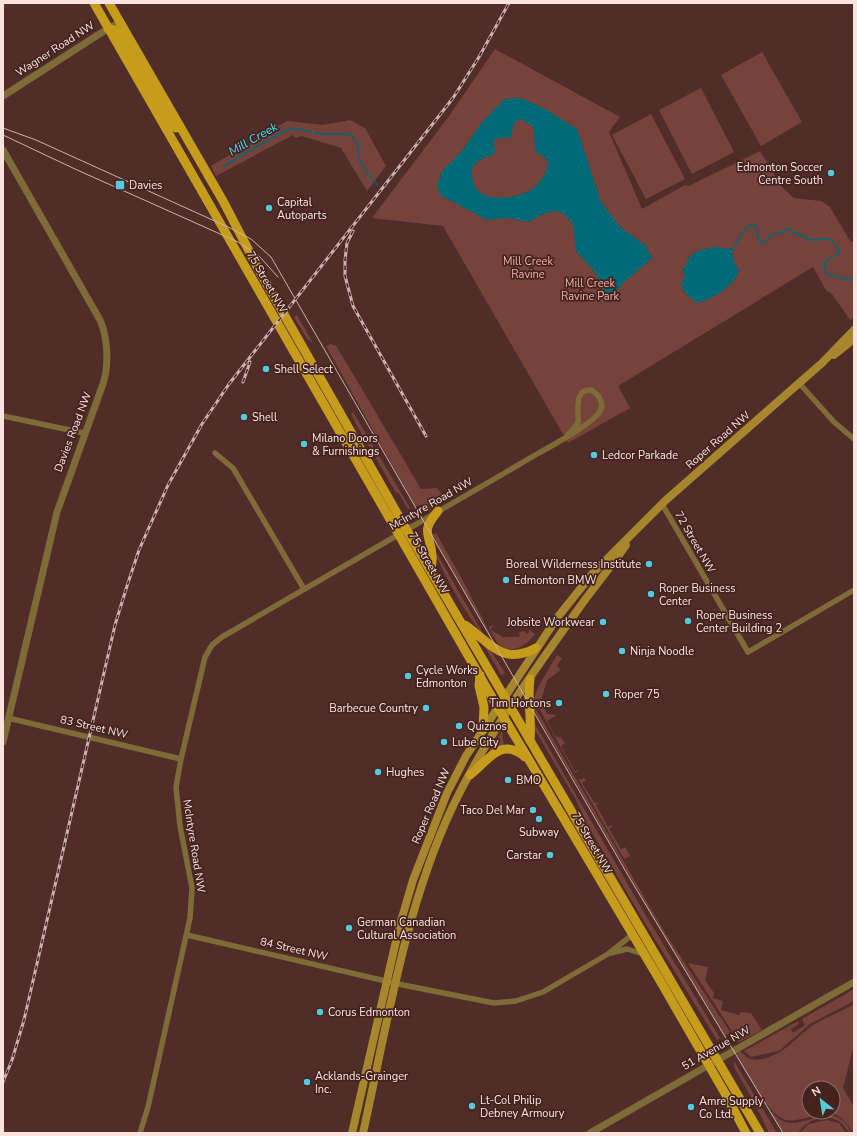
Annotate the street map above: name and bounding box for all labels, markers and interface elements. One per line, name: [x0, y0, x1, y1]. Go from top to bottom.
street label: Wagner Road NW: [13, 18, 97, 80]
water label: Mill Creek: [225, 118, 281, 160]
place label: Edmonton Soccer Centre South: [737, 160, 823, 188]
marker: Edmonton Soccer Centre South: [826, 168, 836, 178]
place label: Davies: [129, 178, 162, 193]
marker: Davies: [114, 179, 126, 191]
place label: Capital Autoparts: [277, 195, 327, 223]
marker: Capital Autoparts: [264, 203, 274, 213]
street label: 75 Street NW: [243, 248, 291, 316]
park label: Mill Creek Ravine: [503, 254, 553, 282]
park label: Mill Creek Ravine Park: [561, 276, 620, 304]
place label: Shell Select: [274, 362, 333, 377]
marker: Shell Select: [261, 364, 271, 374]
street label: Davies Road NW: [51, 390, 95, 474]
street label: Roper Road NW: [682, 408, 754, 472]
place label: Shell: [252, 410, 278, 425]
marker: Shell: [239, 412, 249, 422]
place label: Milano Doors & Furnishings: [312, 431, 379, 459]
marker: Milano Doors & Furnishings: [299, 439, 309, 449]
place label: Ledcor Parkade: [602, 448, 678, 463]
marker: Ledcor Parkade: [589, 450, 599, 460]
street label: McIntyre Road NW: [386, 474, 476, 534]
street label: 72 Street NW: [671, 508, 719, 576]
street label: 75 Street NW: [405, 529, 453, 597]
place label: Boreal Wilderness Institute: [506, 557, 641, 572]
marker: Boreal Wilderness Institute: [644, 559, 654, 569]
place label: Edmonton BMW: [514, 573, 597, 588]
marker: Edmonton BMW: [501, 575, 511, 585]
place label: Roper Business Center: [659, 581, 736, 609]
marker: Roper Business Center: [646, 589, 656, 599]
place label: Roper Business Center Building 2: [696, 608, 782, 636]
place label: Jobsite Workwear: [506, 615, 595, 630]
marker: Roper Business Center Building 2: [683, 616, 693, 626]
marker: Jobsite Workwear: [598, 617, 608, 627]
place label: Ninja Noodle: [630, 644, 694, 659]
marker: Ninja Noodle: [617, 646, 627, 656]
place label: Cycle Works Edmonton: [416, 663, 478, 691]
marker: Cycle Works Edmonton: [403, 671, 413, 681]
place label: Roper 75: [614, 687, 660, 702]
marker: Roper 75: [601, 689, 611, 699]
place label: Tim Hortons: [489, 696, 551, 711]
marker: Tim Hortons: [554, 698, 564, 708]
place label: Barbecue Country: [329, 701, 418, 716]
marker: Barbecue Country: [421, 703, 431, 713]
street label: 83 Street NW: [59, 712, 129, 742]
place label: Quiznos: [467, 719, 507, 734]
marker: Quiznos: [454, 721, 464, 731]
place label: Lube City: [452, 735, 499, 750]
marker: Lube City: [439, 737, 449, 747]
place label: Hughes: [386, 765, 424, 780]
street label: Roper Road NW: [408, 766, 454, 846]
marker: Hughes: [373, 767, 383, 777]
place label: BMO: [516, 773, 541, 788]
marker: BMO: [503, 775, 513, 785]
street label: McIntyre Road NW: [179, 798, 209, 894]
place label: Taco Del Mar: [460, 803, 525, 818]
marker: Taco Del Mar: [528, 805, 538, 815]
street label: 75 Street NW: [568, 809, 616, 877]
marker: Subway: [534, 814, 544, 824]
place label: Subway: [519, 825, 559, 840]
place label: Carstar: [506, 848, 542, 863]
marker: Carstar: [545, 850, 555, 860]
place label: German Canadian Cultural Association: [357, 915, 456, 943]
marker: German Canadian Cultural Association: [344, 923, 354, 933]
street label: 84 Street NW: [259, 934, 329, 964]
place label: Corus Edmonton: [328, 1005, 410, 1020]
marker: Corus Edmonton: [315, 1007, 325, 1017]
street label: 51 Avenue NW: [679, 1022, 753, 1074]
place label: Acklands-Grainger Inc.: [315, 1069, 408, 1097]
marker: Acklands-Grainger Inc.: [302, 1077, 312, 1087]
north arrow: [801, 1080, 841, 1120]
text: N: [809, 1083, 824, 1100]
place label: Lt-Col Philip Debney Armoury: [480, 1093, 565, 1121]
place label: Amre Supply Co Ltd.: [699, 1094, 764, 1122]
marker: Lt-Col Philip Debney Armoury: [467, 1101, 477, 1111]
marker: Amre Supply Co Ltd.: [686, 1102, 696, 1112]

